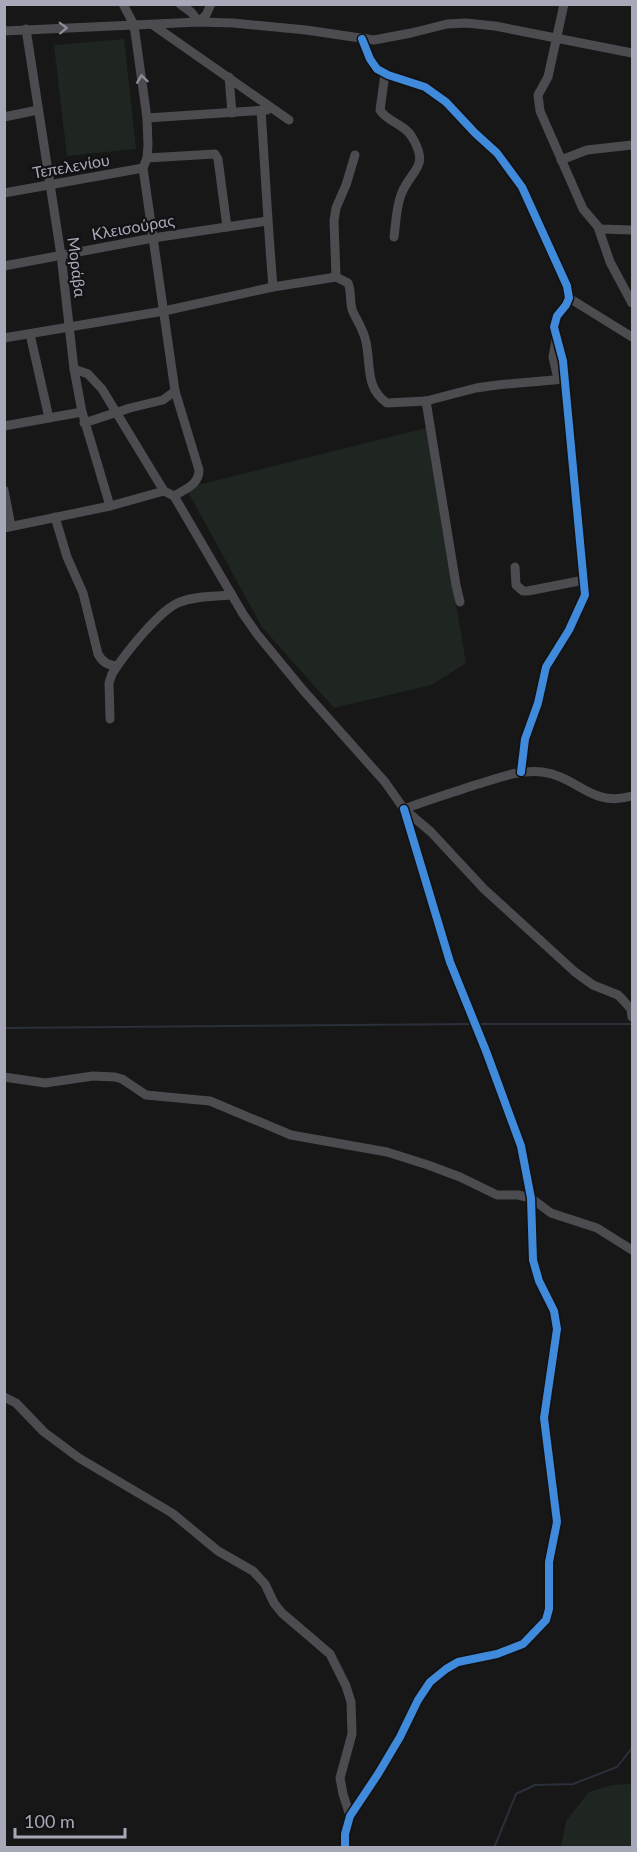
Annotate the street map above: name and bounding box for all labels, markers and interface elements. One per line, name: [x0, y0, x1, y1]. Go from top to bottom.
one-way arrow: [58, 21, 67, 34]
one-way arrow: [136, 75, 148, 84]
street label: Τεπελενίου: [31, 149, 111, 182]
street label: Κλεισούρας: [90, 210, 176, 243]
street label: Μοράβα: [64, 236, 91, 299]
scale bar: [15, 1801, 124, 1839]
text: 100 m: [24, 1810, 75, 1832]

